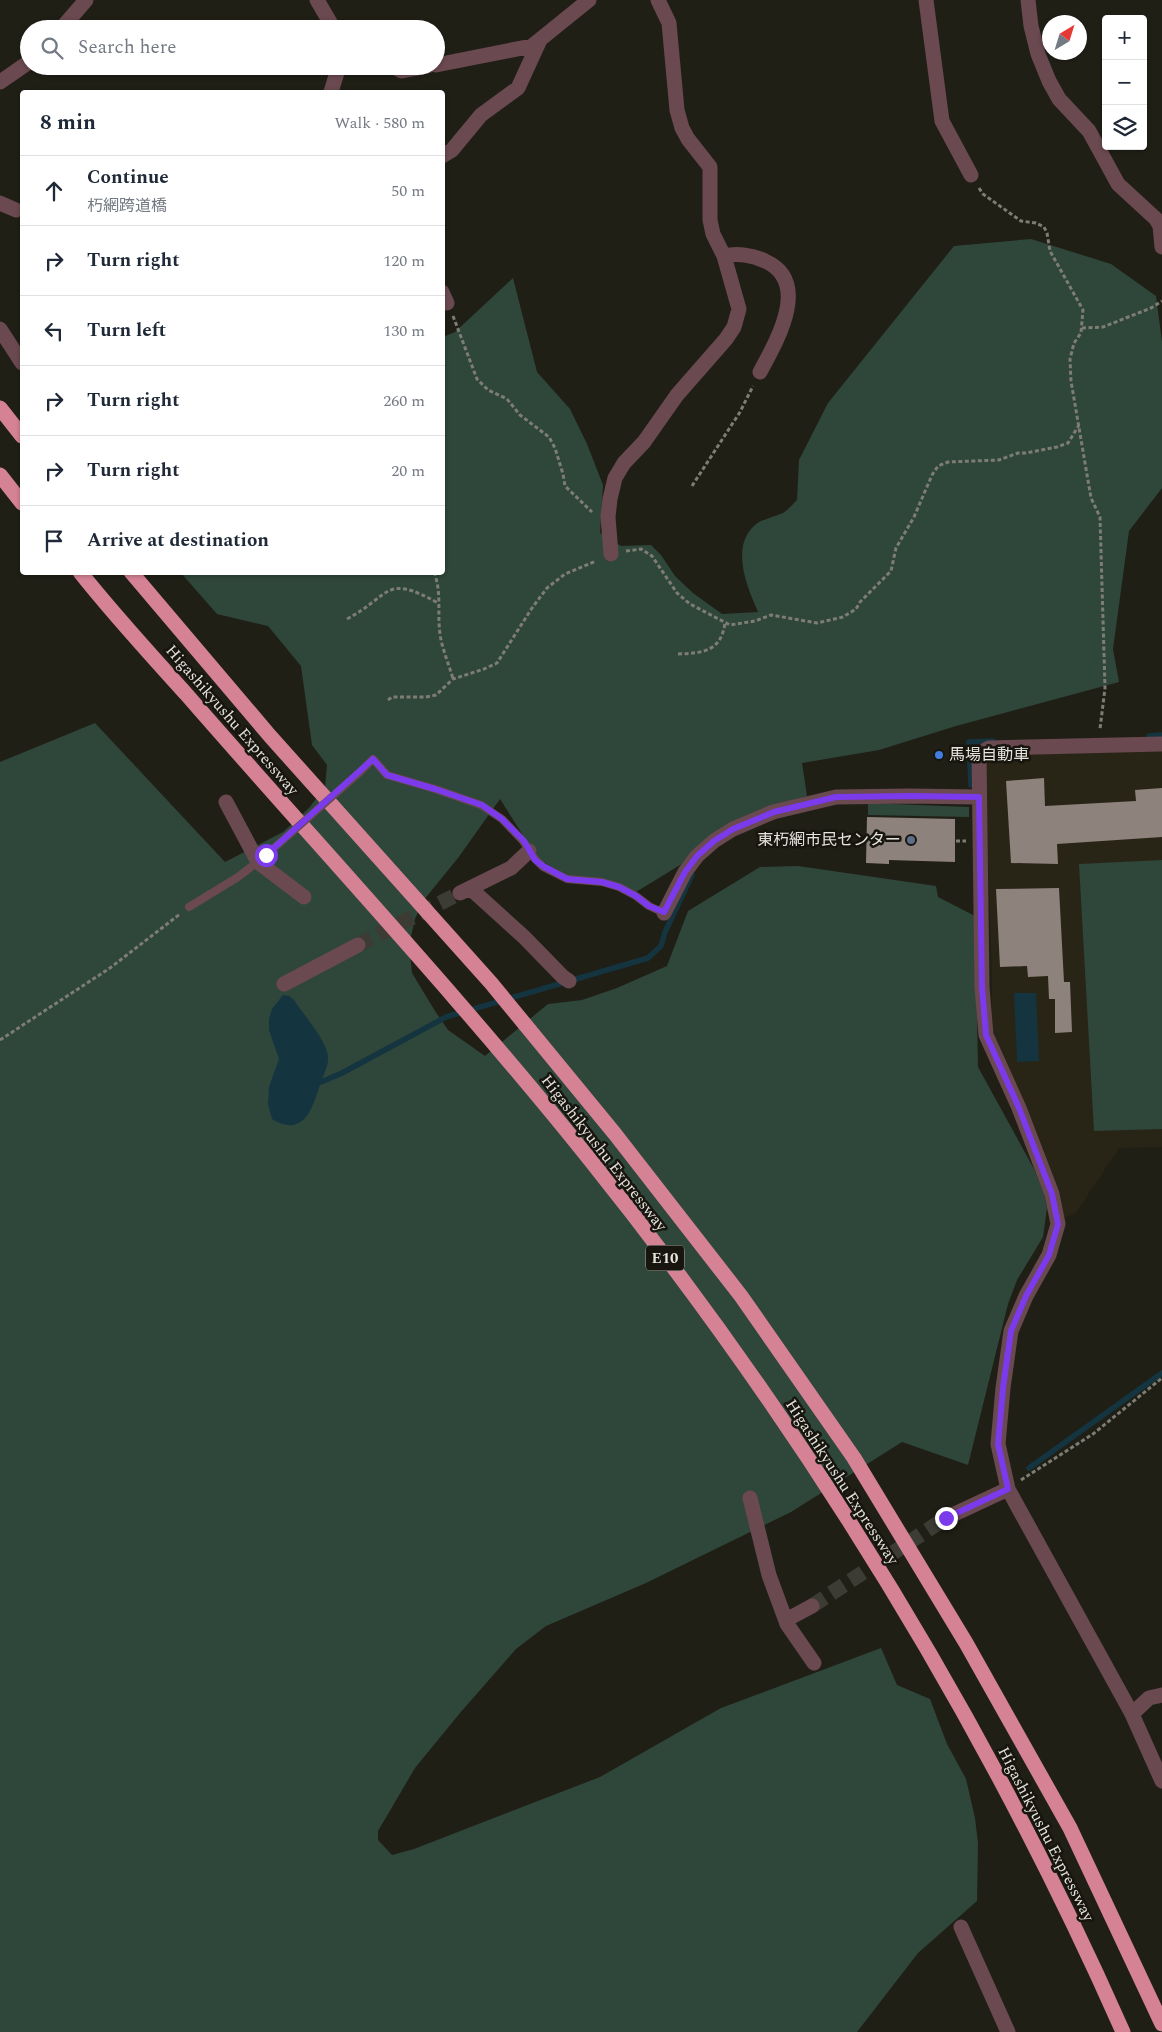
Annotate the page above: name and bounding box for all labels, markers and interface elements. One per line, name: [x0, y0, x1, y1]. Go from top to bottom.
north arrow: [1042, 15, 1087, 60]
map controls: [1102, 15, 1147, 150]
button: +: [1102, 15, 1147, 60]
search box: [20, 20, 445, 75]
text: Search here: [78, 33, 177, 62]
icon: search: [38, 34, 66, 62]
button: −: [1102, 60, 1147, 105]
button: layers: [1102, 105, 1147, 150]
text: 8 min: [40, 107, 96, 139]
text: Walk · 580 m: [334, 111, 425, 135]
text: Continue: [87, 163, 169, 192]
icon: ahead: [40, 177, 68, 205]
text: 50 m: [391, 179, 425, 203]
text: 朽網跨道橋: [87, 194, 167, 218]
text: Turn right: [87, 246, 180, 275]
icon: right: [40, 247, 68, 275]
text: 120 m: [383, 249, 425, 273]
text: Turn left: [87, 316, 166, 345]
icon: left: [40, 317, 68, 345]
text: 130 m: [383, 319, 425, 343]
text: Turn right: [87, 386, 180, 415]
icon: right: [40, 387, 68, 415]
text: 260 m: [383, 389, 425, 413]
text: Turn right: [87, 456, 180, 485]
icon: right: [40, 457, 68, 485]
text: 20 m: [391, 459, 425, 483]
text: Arrive at destination: [87, 526, 269, 555]
icon: arrive: [40, 527, 68, 555]
street label: Higashikyushu Expressway: [160, 639, 305, 802]
place label: 馬場自動車: [949, 743, 1029, 767]
marker: 馬場自動車: [933, 749, 945, 761]
place label: 東朽網市民センター: [757, 828, 901, 852]
marker: 東朽網市民センター: [905, 834, 917, 846]
route start: [255, 844, 278, 867]
street label: Higashikyushu Expressway: [535, 1070, 674, 1237]
road number: E10: [646, 1246, 684, 1270]
street label: Higashikyushu Expressway: [779, 1395, 905, 1571]
route end: [935, 1507, 958, 1530]
street label: Higashikyushu Expressway: [992, 1743, 1101, 1927]

